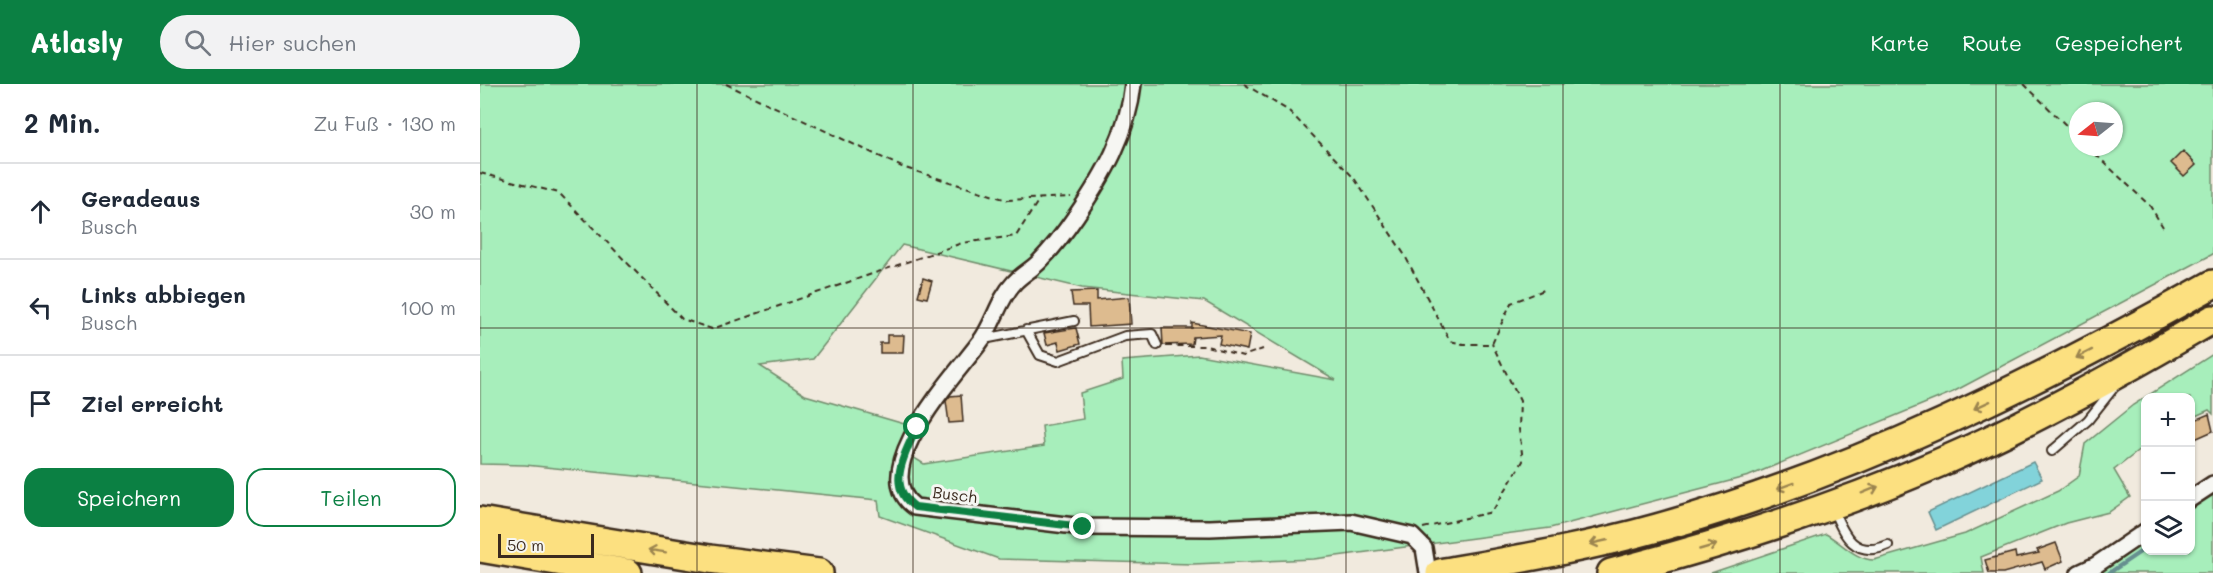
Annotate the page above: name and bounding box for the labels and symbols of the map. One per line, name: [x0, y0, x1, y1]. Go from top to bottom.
north arrow: [2069, 102, 2123, 156]
one-way arrow: [2076, 348, 2094, 360]
one-way arrow: [1974, 399, 1992, 411]
route start: [903, 413, 929, 439]
street label: Busch: [931, 481, 979, 507]
one-way arrow: [1777, 482, 1795, 493]
one-way arrow: [1861, 484, 1879, 495]
route end: [1069, 513, 1095, 539]
scale bar: [498, 531, 594, 558]
one-way arrow: [1589, 536, 1608, 548]
one-way arrow: [1698, 541, 1717, 552]
one-way arrow: [648, 545, 668, 556]

